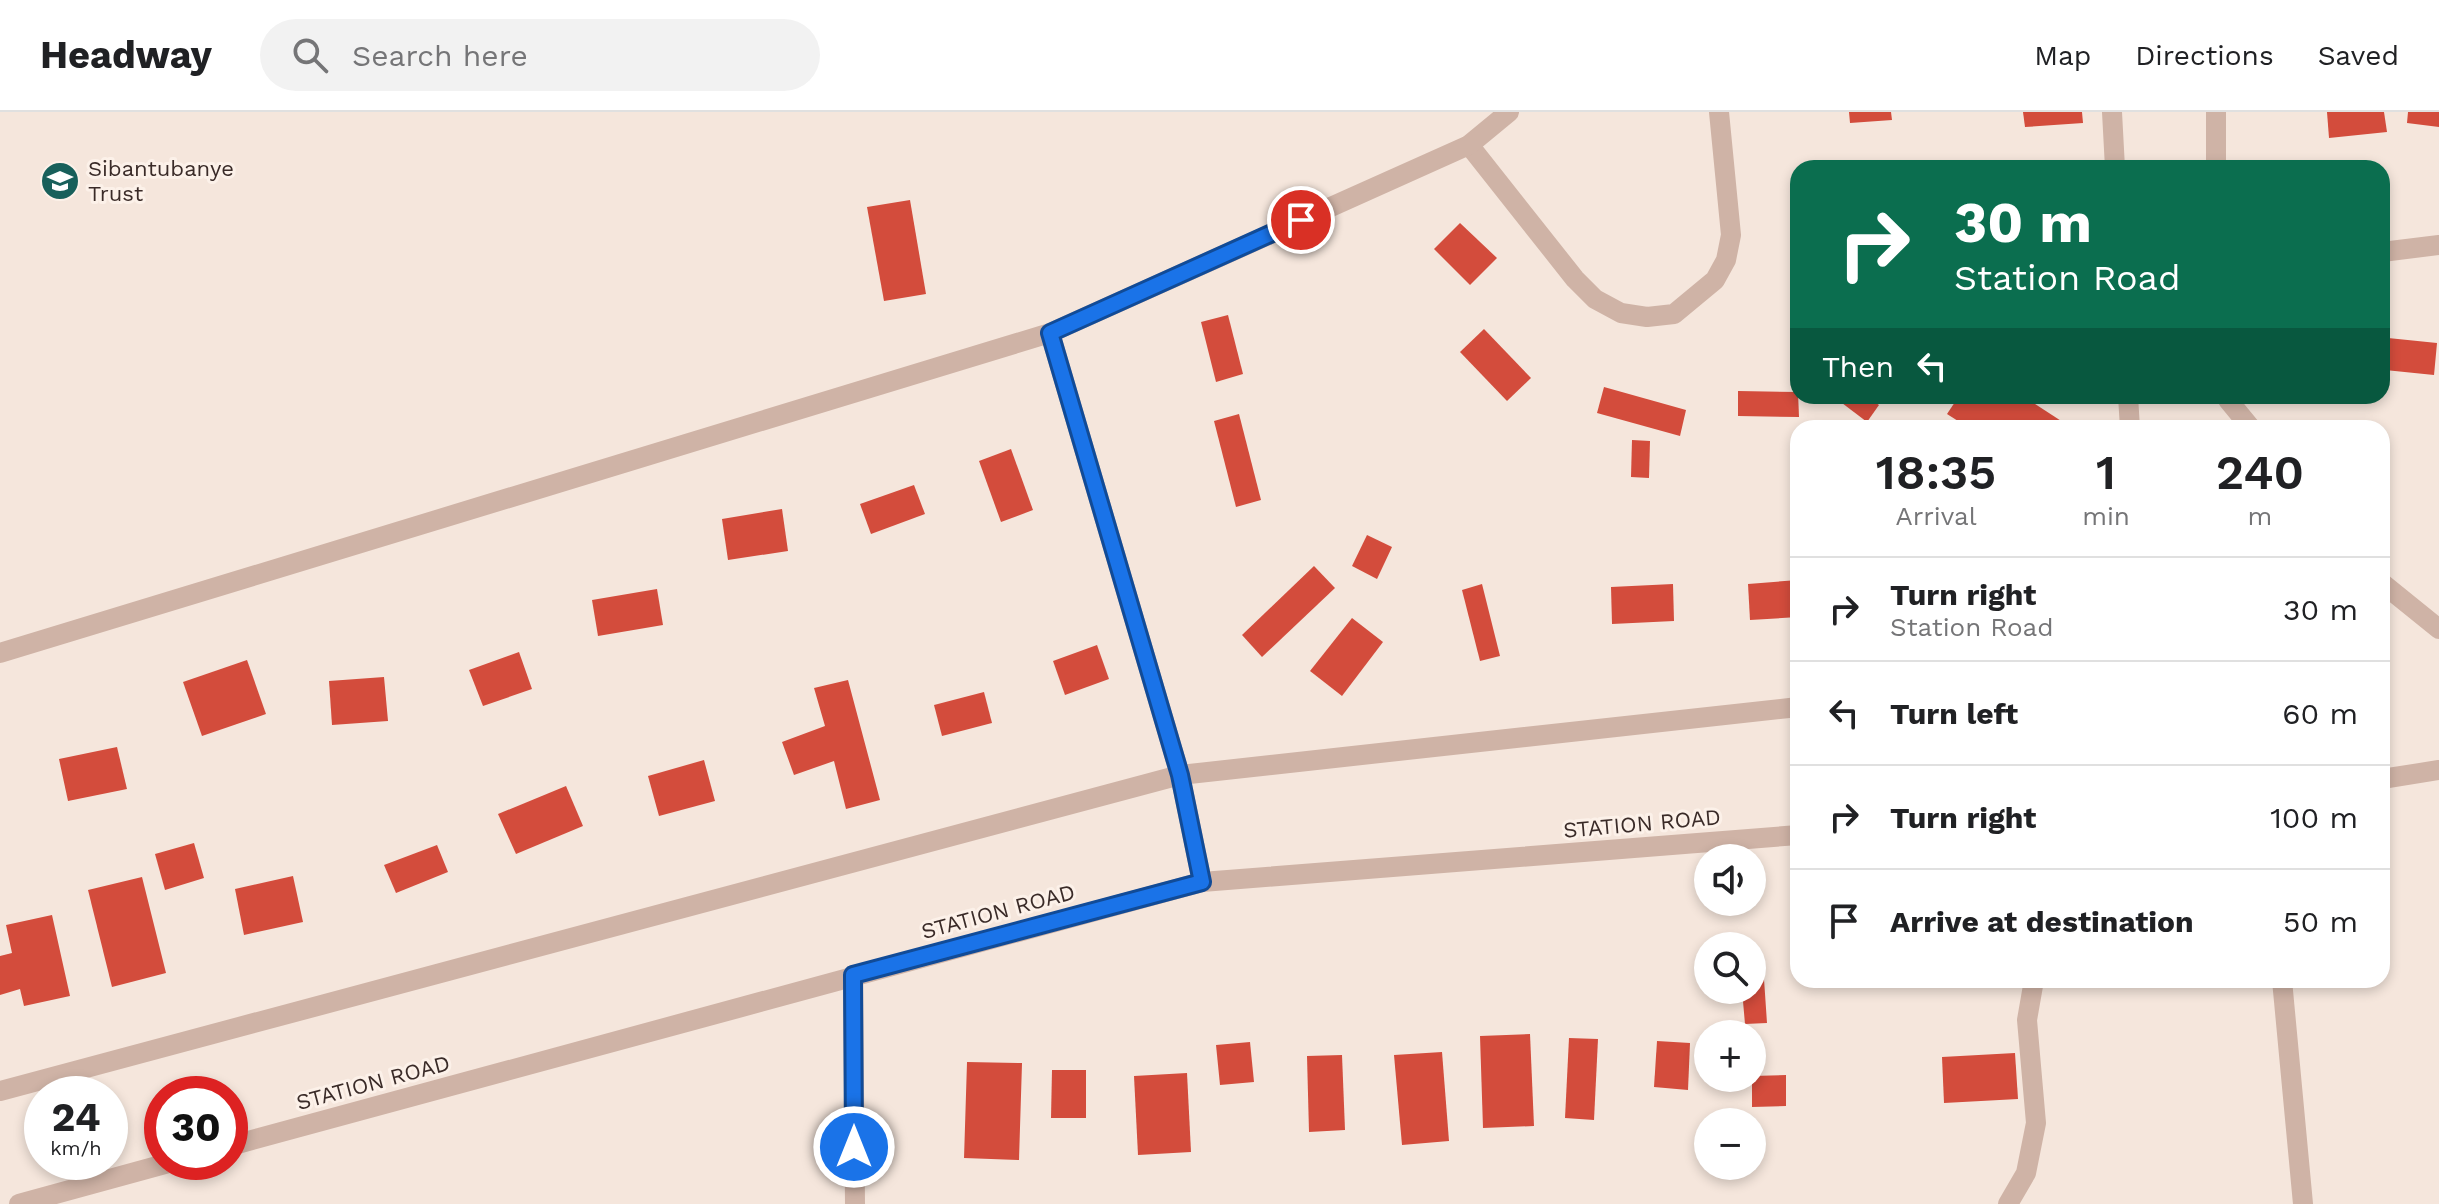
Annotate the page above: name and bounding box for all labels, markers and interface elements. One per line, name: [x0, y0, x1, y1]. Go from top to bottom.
search box: [260, 19, 820, 91]
text: Headway: [40, 33, 212, 77]
icon: search: [288, 33, 332, 77]
text: Search here: [352, 38, 528, 73]
text: Map: [2034, 39, 2091, 72]
text: Directions: [2135, 39, 2274, 72]
text: Saved: [2318, 39, 2399, 72]
place label: Sibantubanye Trust: [88, 156, 234, 206]
school or university icon: Sibantubanye Trust: [39, 160, 81, 202]
pin: [1267, 186, 1335, 254]
text: 30 m: [1954, 190, 2092, 256]
icon: right: [1822, 192, 1926, 296]
icon: arrive: [1279, 198, 1323, 242]
text: Station Road: [1954, 257, 2181, 299]
icon: left: [1910, 344, 1954, 388]
text: Then: [1822, 349, 1894, 384]
text: 18:35: [1876, 444, 1996, 501]
text: 1: [2096, 444, 2116, 501]
text: 240: [2216, 444, 2304, 501]
text: Arrival: [1895, 501, 1977, 531]
text: min: [2082, 501, 2130, 531]
text: m: [2248, 501, 2272, 531]
text: Turn right: [1890, 577, 2036, 612]
icon: right: [1822, 587, 1866, 631]
text: 30 m: [2283, 592, 2358, 627]
text: Station Road: [1890, 612, 2054, 642]
icon: left: [1822, 691, 1866, 735]
text: Turn left: [1890, 696, 2018, 731]
text: 60 m: [2282, 696, 2358, 731]
icon: right: [1822, 795, 1866, 839]
text: Turn right: [1890, 800, 2036, 835]
text: 100 m: [2270, 800, 2358, 835]
street label: STATION ROAD: [1562, 804, 1722, 843]
map controls: [1694, 844, 1766, 1180]
button: sound: [1694, 844, 1766, 916]
street label: STATION ROAD: [919, 879, 1078, 944]
icon: arrive: [1822, 899, 1866, 943]
text: Arrive at destination: [1890, 904, 2194, 939]
text: 50 m: [2283, 904, 2358, 939]
button: search: [1694, 932, 1766, 1004]
button: +: [1694, 1020, 1766, 1092]
street label: STATION ROAD: [294, 1050, 453, 1115]
speed limit sign: 30: [144, 1076, 248, 1180]
text: 24: [51, 1094, 101, 1141]
position arrow: [812, 1105, 896, 1189]
button: −: [1694, 1108, 1766, 1180]
text: km/h: [50, 1136, 102, 1160]

